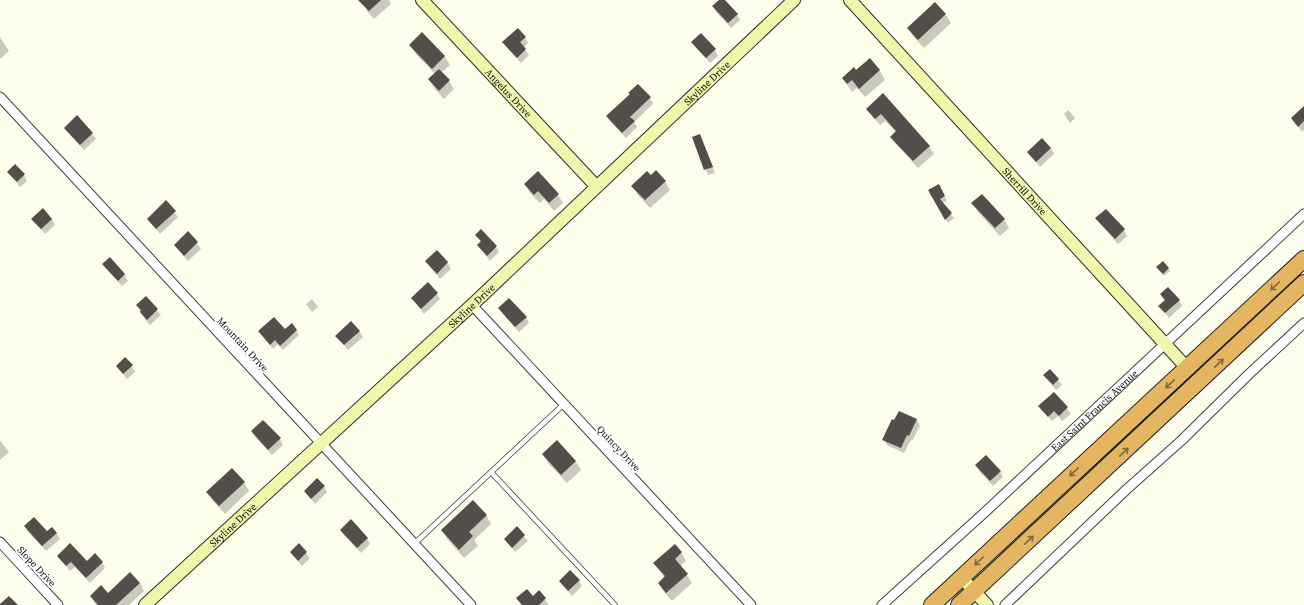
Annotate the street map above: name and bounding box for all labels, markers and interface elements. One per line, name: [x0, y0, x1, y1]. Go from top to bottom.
street label: Skyline Drive: [681, 58, 733, 108]
street label: Angelus Drive: [482, 66, 534, 120]
street label: Sherrill Drive: [999, 165, 1050, 218]
street label: Skyline Drive: [446, 281, 498, 331]
one-way arrow: [1270, 281, 1281, 290]
street label: Mountain Drive: [214, 314, 271, 374]
one-way arrow: [1214, 359, 1224, 368]
street label: East Saint Francis Avenue: [1048, 367, 1141, 454]
one-way arrow: [1165, 379, 1175, 388]
street label: Quincy Drive: [594, 423, 643, 474]
one-way arrow: [1119, 447, 1129, 457]
one-way arrow: [1070, 467, 1080, 476]
street label: Skyline Drive: [207, 500, 259, 550]
one-way arrow: [1023, 536, 1034, 545]
street label: Slope Drive: [15, 543, 59, 589]
one-way arrow: [974, 556, 984, 565]

